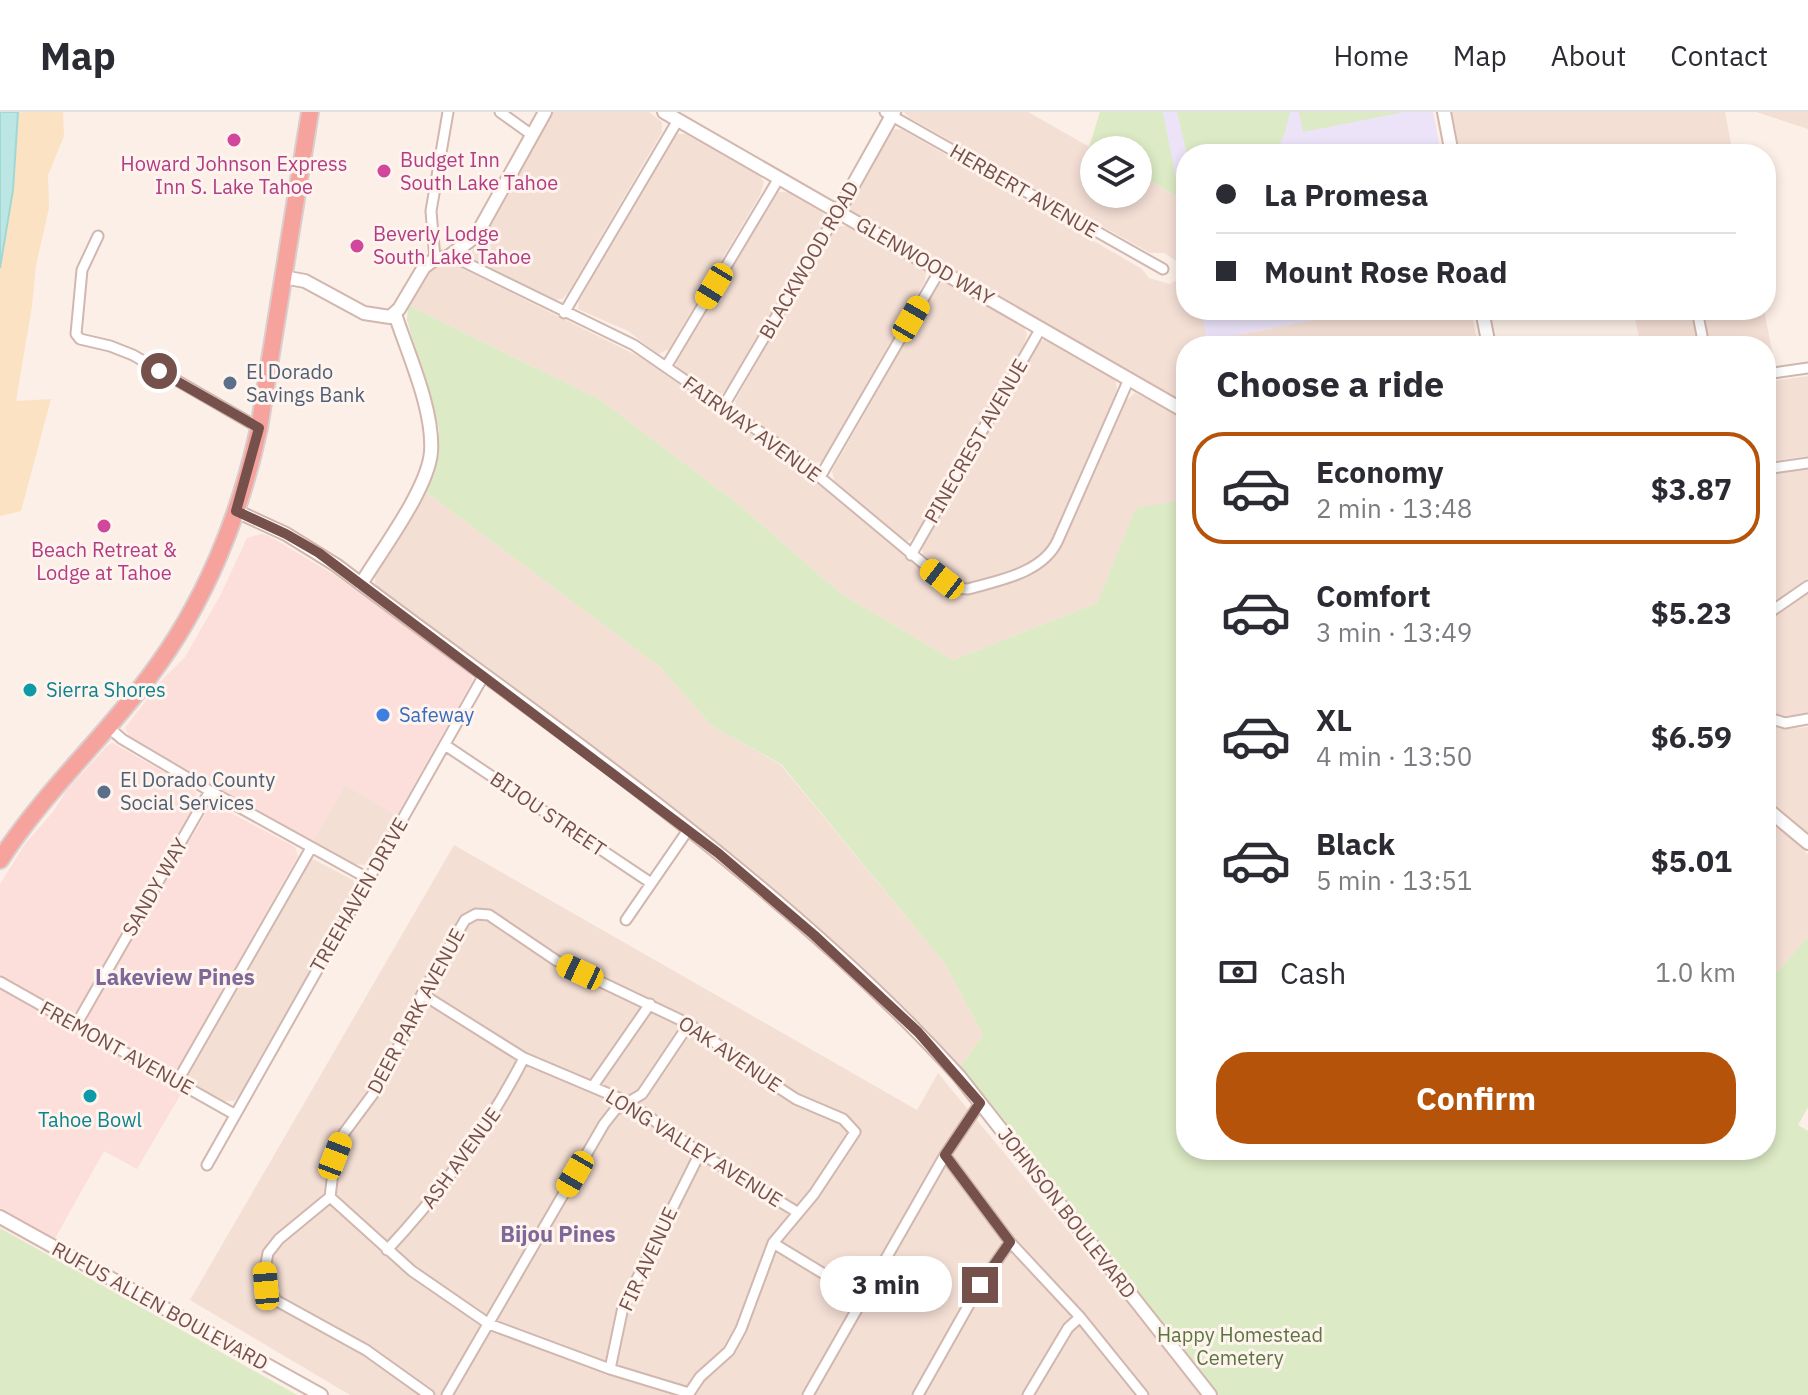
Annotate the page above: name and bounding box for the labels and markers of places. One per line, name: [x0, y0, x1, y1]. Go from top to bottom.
marker: Howard Johnson Express Inn S. Lake Tahoe: [225, 131, 243, 149]
place label: Budget Inn South Lake Tahoe: [400, 146, 558, 196]
place label: Howard Johnson Express Inn S. Lake Tahoe: [121, 150, 347, 200]
marker: Budget Inn South Lake Tahoe: [375, 162, 393, 180]
place label: Beverly Lodge South Lake Tahoe: [373, 220, 531, 270]
marker: Beverly Lodge South Lake Tahoe: [348, 237, 366, 255]
place label: El Dorado Savings Bank: [246, 358, 365, 408]
marker: El Dorado Savings Bank: [221, 374, 239, 392]
marker: Beach Retreat & Lodge at Tahoe: [95, 517, 113, 535]
place label: Beach Retreat & Lodge at Tahoe: [31, 536, 177, 586]
place label: Sierra Shores: [46, 676, 166, 703]
marker: Sierra Shores: [21, 681, 39, 699]
place label: Safeway: [399, 701, 474, 728]
marker: Safeway: [374, 706, 392, 724]
place label: El Dorado County Social Services: [120, 766, 275, 816]
marker: El Dorado County Social Services: [95, 783, 113, 801]
marker: Tahoe Bowl: [81, 1087, 99, 1105]
place label: Tahoe Bowl: [38, 1106, 142, 1133]

